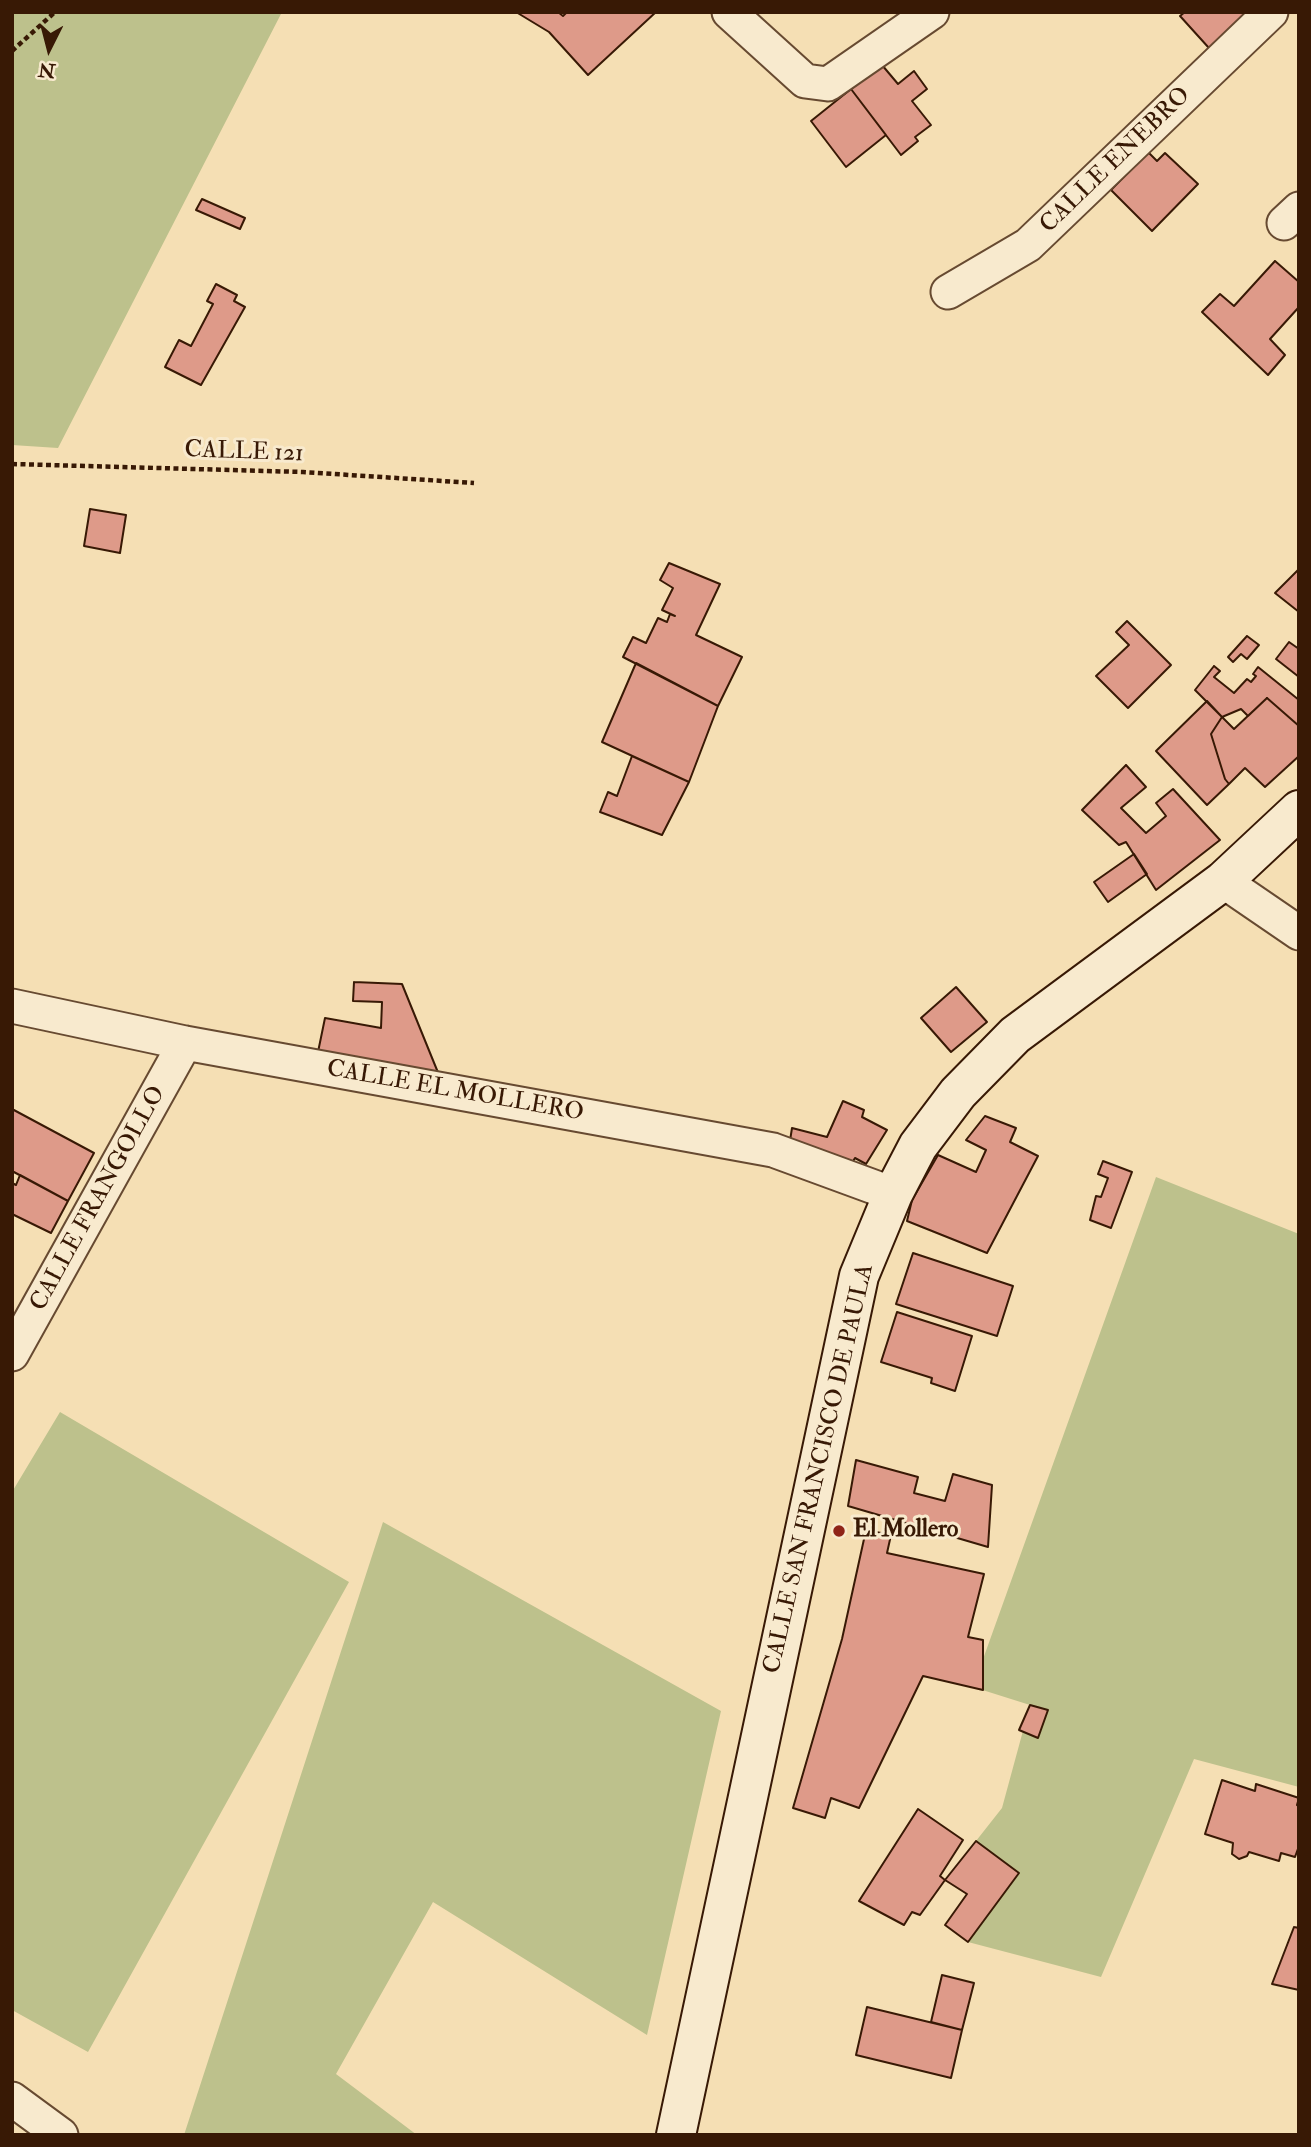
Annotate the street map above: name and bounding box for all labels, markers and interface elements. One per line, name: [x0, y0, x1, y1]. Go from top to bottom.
north arrow: [14, 14, 84, 84]
text: N: [37, 57, 57, 83]
street label: CALLE ENEBRO: [1035, 82, 1197, 240]
street label: CALLE 121: [184, 437, 304, 469]
street label: CALLE EL MOLLERO: [324, 1055, 586, 1129]
street label: CALLE FRANGOLLO: [25, 1082, 173, 1316]
street label: CALLE SAN FRANCISCO DE PAULA: [759, 1261, 881, 1677]
place label: El Mollero: [853, 1517, 958, 1545]
marker: El Mollero: [831, 1523, 847, 1539]

